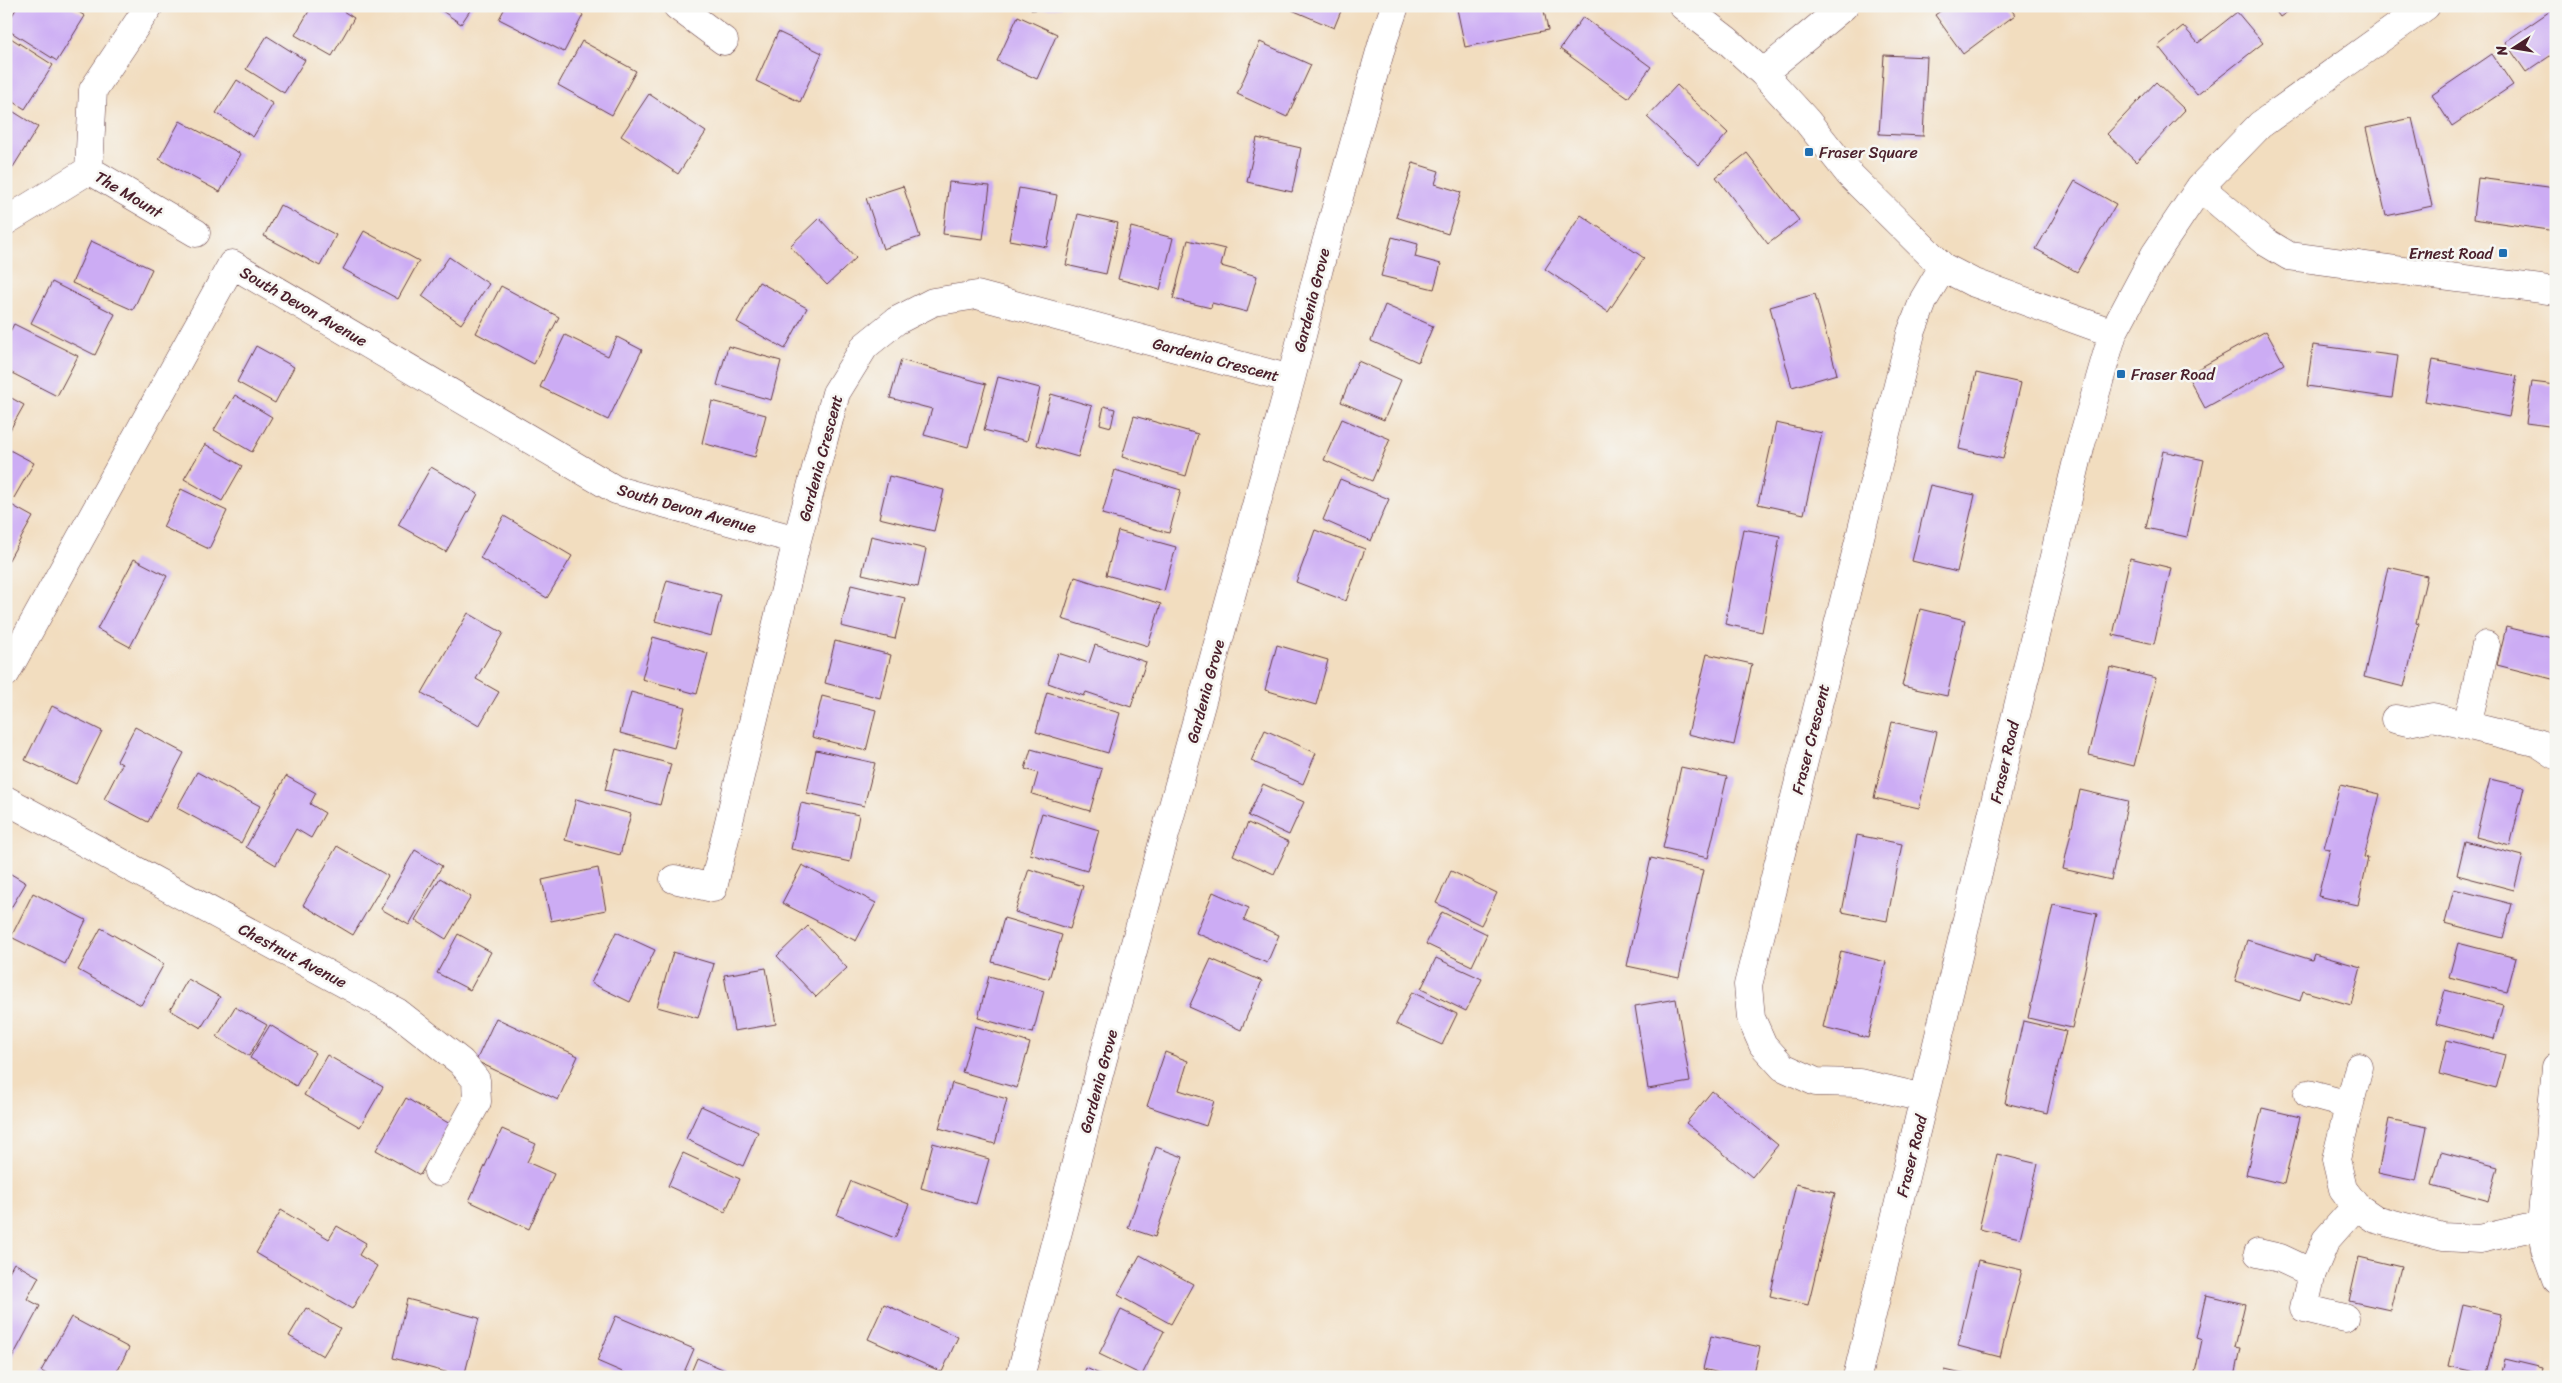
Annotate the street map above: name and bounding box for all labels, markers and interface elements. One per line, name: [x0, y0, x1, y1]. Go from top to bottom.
north arrow: [2490, 22, 2540, 72]
text: N: [2488, 43, 2515, 59]
place label: Fraser Square: [1819, 138, 1918, 167]
marker: Fraser Square: [1803, 146, 1815, 158]
street label: The Mount: [89, 163, 169, 226]
place label: Ernest Road: [2409, 239, 2495, 268]
street label: Gardenia Grove: [1285, 245, 1338, 355]
marker: Ernest Road: [2497, 247, 2509, 259]
street label: South Devon Avenue: [234, 258, 373, 355]
street label: Gardenia Crescent: [1149, 329, 1282, 390]
place label: Fraser Road: [2131, 360, 2216, 389]
marker: Fraser Road: [2115, 368, 2127, 380]
street label: Gardenia Crescent: [790, 392, 851, 525]
street label: South Devon Avenue: [614, 475, 760, 542]
street label: Gardenia Grove: [1178, 636, 1233, 746]
street label: Fraser Crescent: [1783, 681, 1838, 797]
street label: Fraser Road: [1981, 717, 2028, 806]
street label: Chestnut Avenue: [233, 915, 352, 996]
street label: Gardenia Grove: [1071, 1026, 1126, 1136]
street label: Fraser Road: [1887, 1110, 1936, 1200]

